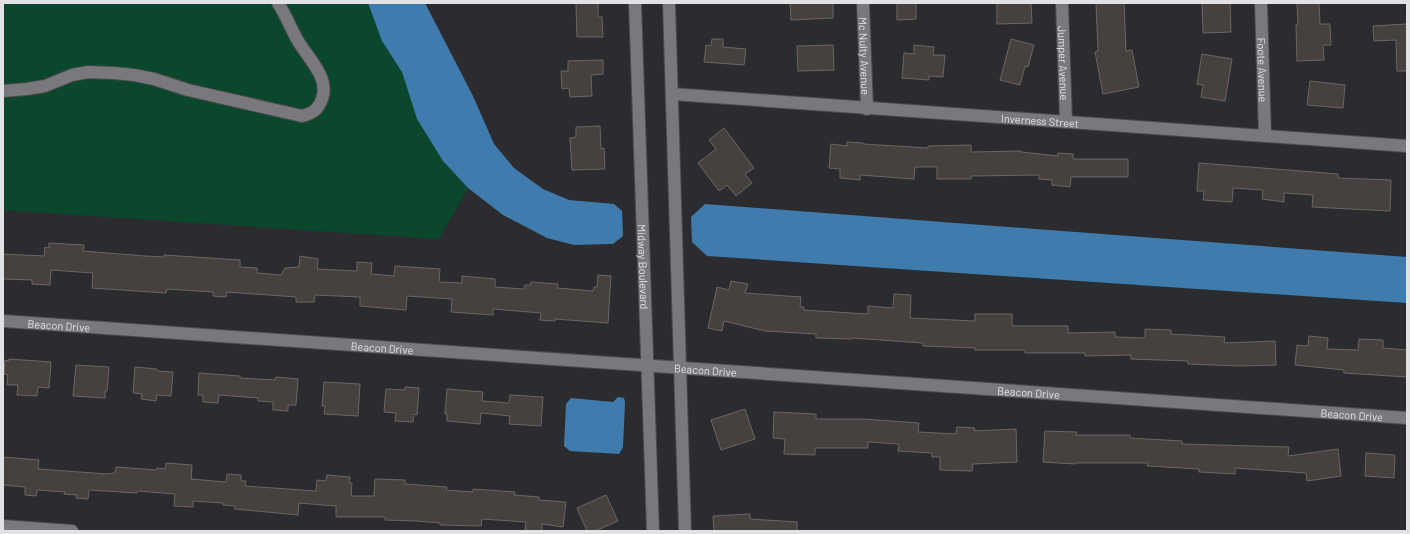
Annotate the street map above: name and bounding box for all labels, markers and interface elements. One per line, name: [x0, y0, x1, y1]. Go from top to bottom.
street label: Mc Nulty Avenue: [857, 17, 873, 95]
street label: Jumper Avenue: [1056, 26, 1072, 101]
street label: Foote Avenue: [1256, 37, 1270, 103]
street label: Inverness Street: [1001, 111, 1079, 129]
street label: Midway Boulevard: [636, 224, 652, 310]
street label: Beacon Drive: [27, 316, 91, 334]
street label: Beacon Drive: [350, 339, 414, 356]
street label: Beacon Drive: [674, 361, 737, 378]
street label: Beacon Drive: [997, 383, 1060, 401]
street label: Beacon Drive: [1320, 406, 1384, 423]

